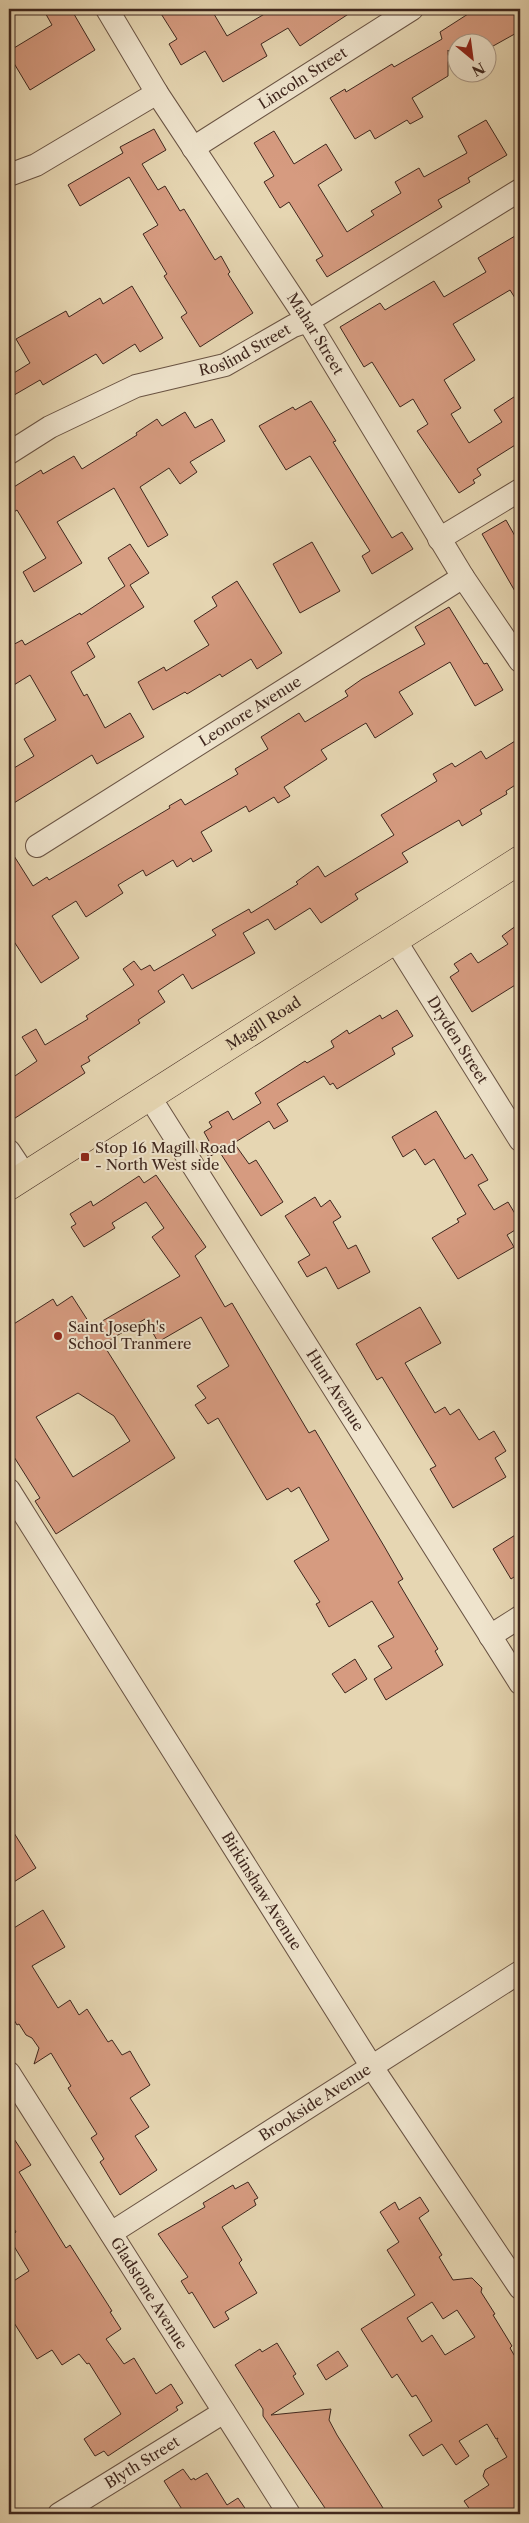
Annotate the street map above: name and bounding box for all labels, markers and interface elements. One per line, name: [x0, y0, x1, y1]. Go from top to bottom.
north arrow: [446, 32, 496, 82]
street label: Lincoln Street: [255, 42, 351, 113]
text: N: [469, 59, 488, 80]
street label: Mahar Street: [283, 289, 349, 379]
street label: Roslind Street: [197, 319, 294, 380]
street label: Leonore Avenue: [195, 672, 304, 750]
street label: Magill Road: [222, 992, 304, 1054]
street label: Dryden Street: [423, 992, 493, 1088]
place label: Stop 16 Magill Road - North West side: [95, 1138, 236, 1174]
marker: Stop 16 Magill Road - North West side: [79, 1151, 91, 1163]
place label: Saint Joseph's School Tranmere: [68, 1317, 191, 1353]
marker: Saint Joseph's School Tranmere: [52, 1330, 64, 1342]
street label: Hunt Avenue: [302, 1345, 368, 1434]
street label: Birkinshaw Avenue: [218, 1828, 306, 1954]
street label: Brookside Avenue: [255, 2060, 374, 2145]
street label: Gladstone Avenue: [107, 2233, 192, 2353]
street label: Blyth Street: [101, 2431, 184, 2492]

